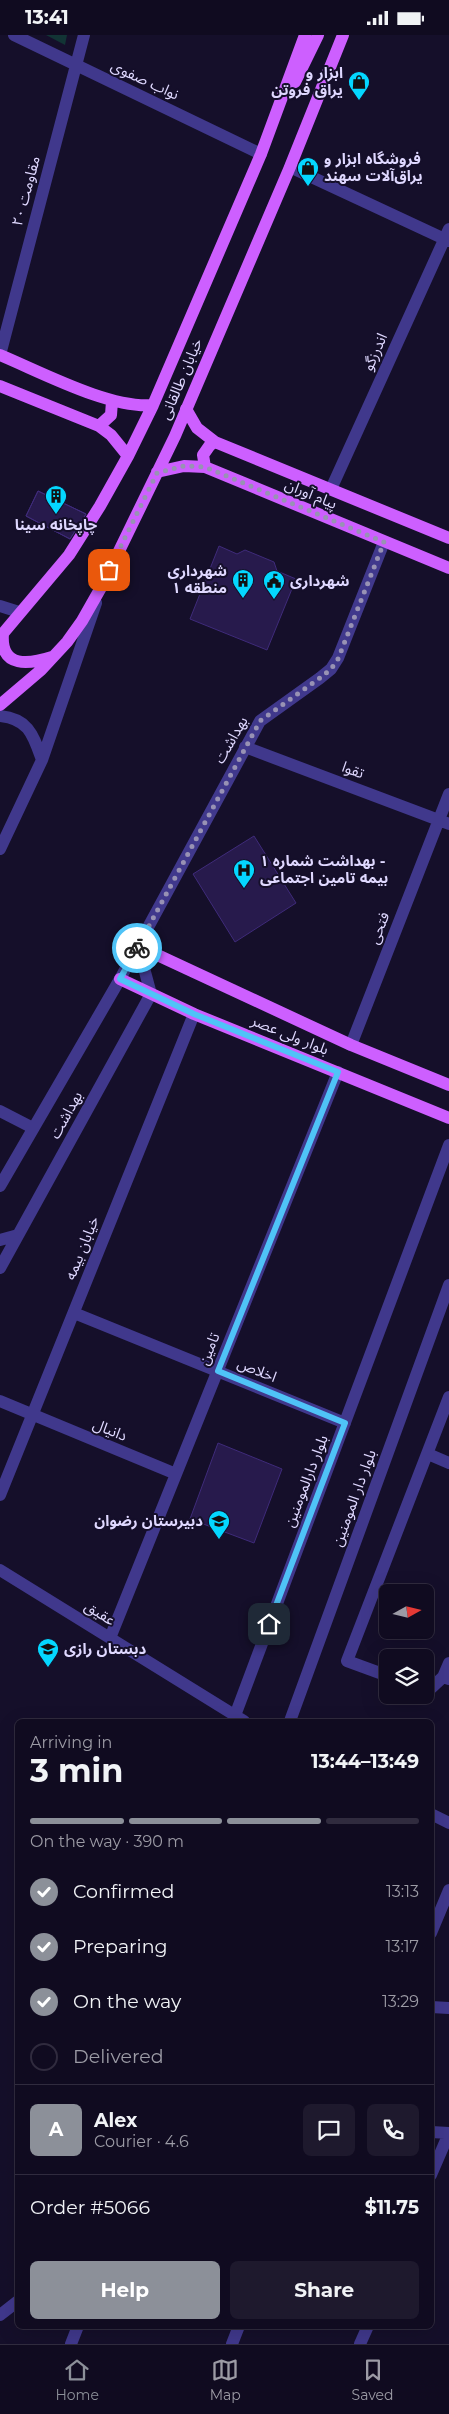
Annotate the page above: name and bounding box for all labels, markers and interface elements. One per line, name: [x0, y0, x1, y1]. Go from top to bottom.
text: 13:41: [25, 6, 69, 29]
street label: نواب صفوی: [108, 56, 182, 104]
place label: ابزار و یراق فروتن: [271, 63, 343, 99]
shop icon: ابزار و یراق فروتن: [347, 70, 371, 101]
place label: فروشگاه ابزار و یراق‌آلات‌ سهند: [324, 149, 423, 185]
street label: مقاومت ۲۰: [7, 154, 44, 228]
shop icon: فروشگاه ابزار و یراق‌آلات‌ سهند: [296, 156, 320, 187]
street label: اندرزگو: [358, 330, 391, 374]
street label: خیابان طالقانی: [155, 335, 206, 422]
street label: پیام آوران: [281, 474, 340, 515]
building icon: چاپخانه سینا: [44, 484, 68, 515]
place label: چاپخانه سینا: [15, 515, 98, 535]
pin: [88, 549, 130, 591]
icon: bag: [95, 556, 123, 584]
place label: شهرداری منطقه ۱: [168, 561, 227, 597]
building icon: شهرداری منطقه ۱: [231, 568, 255, 599]
public building icon: شهرداری: [262, 569, 286, 600]
place label: شهرداری: [290, 571, 349, 590]
street label: بهداشت: [209, 713, 252, 767]
street label: تقوا: [339, 757, 367, 782]
place label: بهداشت شماره ۱ - بیمه تامین اجتماعی: [260, 851, 388, 887]
hospital icon: بهداشت شماره ۱ - بیمه تامین اجتماعی: [232, 858, 256, 889]
street label: فتحی: [364, 909, 393, 947]
courier: [112, 923, 162, 973]
icon: bike: [123, 934, 151, 962]
street label: بلوار ولی عصر: [248, 1010, 332, 1059]
street label: بهداشت: [45, 1088, 86, 1142]
street label: خیابان بیمه: [60, 1213, 103, 1282]
street label: تامین: [193, 1330, 224, 1368]
street label: اخلاص: [235, 1353, 280, 1386]
street label: دانیال: [90, 1414, 130, 1445]
street label: بلوار دارالمومنین: [279, 1432, 332, 1530]
street label: بلوار دار المومنین: [327, 1447, 380, 1549]
school or university icon: دبیرستان رضوان: [207, 1509, 231, 1540]
place label: دبیرستان رضوان: [94, 1511, 203, 1530]
north arrow: [379, 1584, 434, 1639]
map controls: [379, 1584, 434, 1704]
street label: عقیق: [81, 1596, 120, 1630]
pin: [248, 1603, 290, 1645]
icon: home: [255, 1610, 283, 1638]
school or university icon: دبستان رازی: [36, 1637, 60, 1668]
place label: دبستان رازی: [64, 1639, 147, 1658]
button: layers: [379, 1649, 434, 1704]
text: Arriving in: [30, 1733, 112, 1752]
text: 13:44–13:49: [311, 1750, 419, 1773]
text: 3 min: [30, 1751, 123, 1790]
text: On the way · 390 m: [30, 1832, 184, 1851]
icon: check: [30, 1878, 58, 1906]
text: Confirmed: [73, 1880, 174, 1903]
text: 13:13: [386, 1882, 419, 1901]
icon: check: [30, 1933, 58, 1961]
text: Preparing: [73, 1935, 168, 1958]
text: 13:17: [386, 1937, 419, 1956]
icon: check: [30, 1988, 58, 2016]
text: On the way: [73, 1990, 181, 2013]
text: 13:29: [382, 1992, 419, 2011]
text: Delivered: [73, 2045, 164, 2068]
button: chat: [303, 2104, 355, 2156]
button: phone: [367, 2104, 419, 2156]
text: Alex: [94, 2109, 137, 2132]
text: A: [49, 2118, 63, 2141]
text: Courier · 4.6: [94, 2132, 189, 2151]
text: Order #5066: [30, 2196, 150, 2219]
text: $11.75: [365, 2196, 419, 2219]
button: Help: [30, 2261, 220, 2319]
button: Share: [230, 2261, 419, 2319]
tab: Home: [55, 2356, 99, 2404]
tab: Map: [210, 2356, 241, 2404]
tab: Saved: [352, 2356, 394, 2404]

